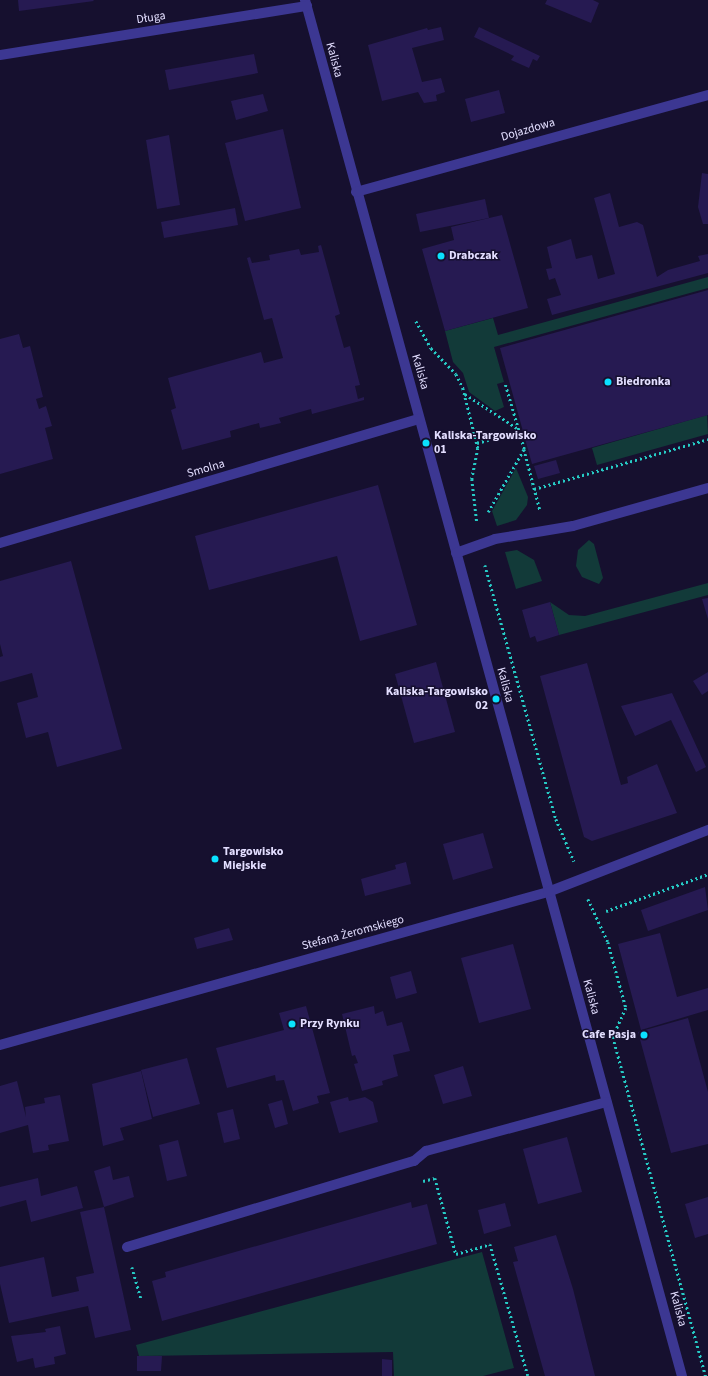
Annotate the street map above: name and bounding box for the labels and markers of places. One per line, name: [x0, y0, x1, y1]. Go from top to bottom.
place label: Drabczak: [449, 249, 498, 263]
marker: Drabczak: [436, 251, 446, 261]
place label: Biedronka: [616, 375, 671, 389]
marker: Biedronka: [603, 377, 613, 387]
place label: Kaliska-Targowisko 01: [434, 429, 536, 457]
marker: Kaliska-Targowisko 01: [421, 438, 431, 448]
place label: Kaliska-Targowisko 02: [386, 685, 488, 713]
marker: Kaliska-Targowisko 02: [491, 694, 501, 704]
place label: Targowisko Miejskie: [223, 845, 283, 873]
marker: Targowisko Miejskie: [210, 854, 220, 864]
place label: Przy Rynku: [300, 1017, 360, 1031]
marker: Przy Rynku: [287, 1019, 297, 1029]
place label: Cafe Pasja: [582, 1028, 636, 1042]
marker: Cafe Pasja: [639, 1030, 649, 1040]

